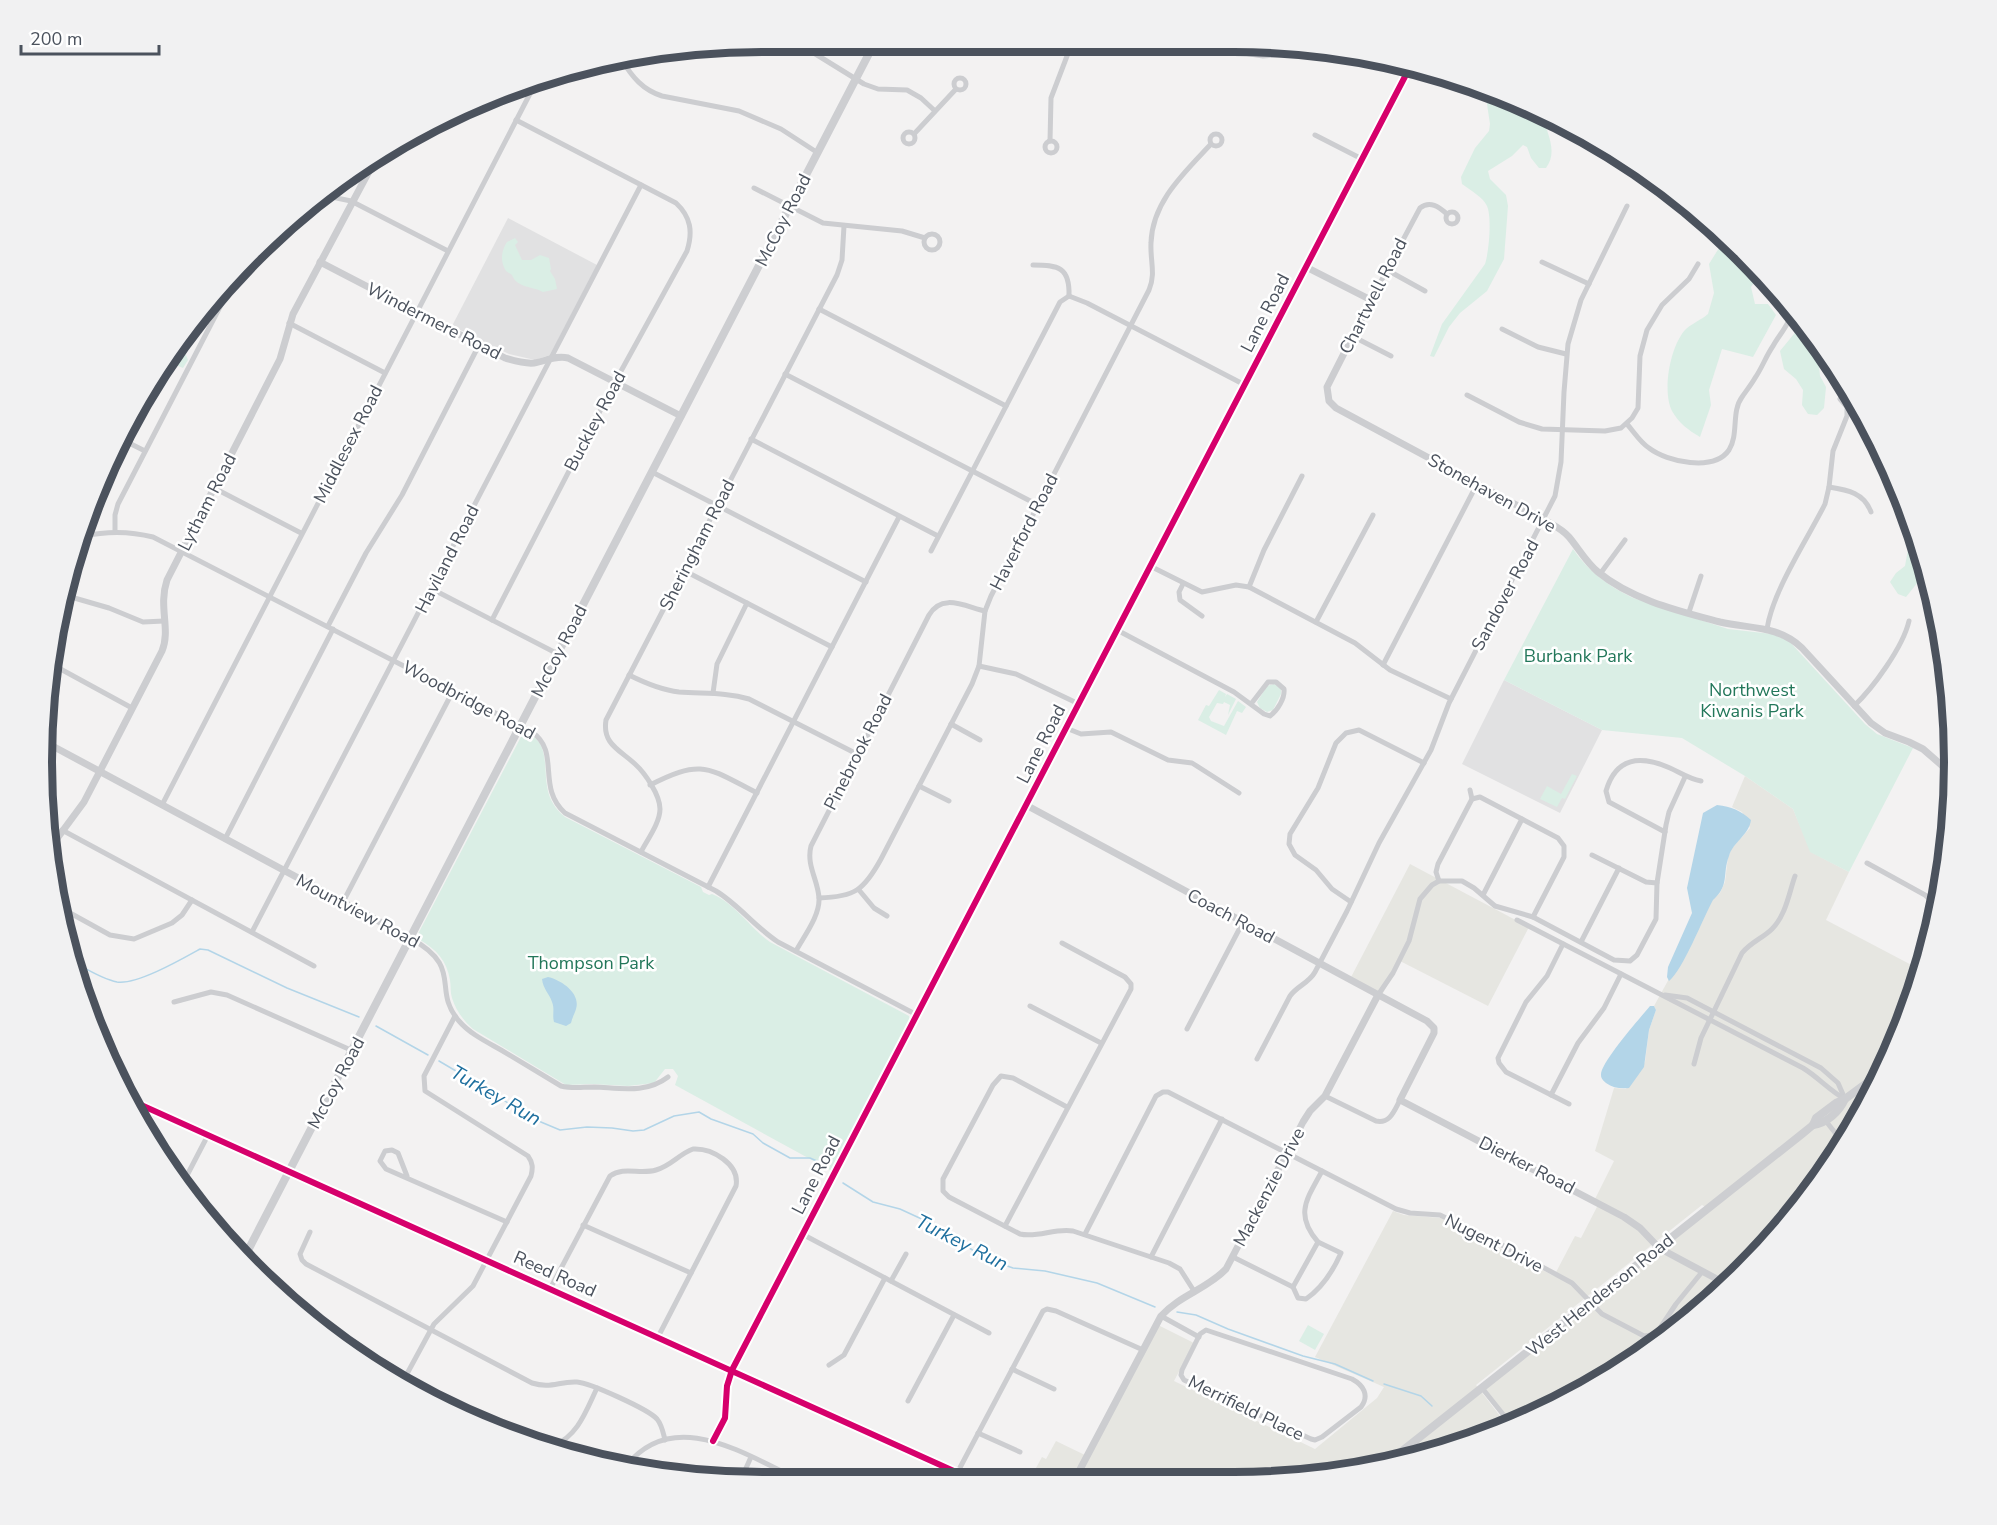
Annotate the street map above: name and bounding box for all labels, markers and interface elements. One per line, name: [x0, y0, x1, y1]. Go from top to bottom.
scale bar: [21, 18, 159, 56]
text: 200 m: [30, 27, 82, 51]
street label: McCoy Road: [749, 170, 817, 270]
street label: Chartwell Road: [1333, 234, 1413, 358]
street label: Lane Road: [1235, 269, 1295, 357]
street label: Windermere Road: [363, 277, 505, 365]
street label: Buckley Road: [559, 367, 631, 475]
street label: Middlesex Road: [308, 381, 388, 507]
street label: Stonehaven Drive: [1424, 448, 1560, 538]
street label: Lytham Road: [172, 449, 242, 555]
street label: Haverford Road: [984, 470, 1064, 594]
street label: Sheringham Road: [654, 475, 740, 615]
street label: Haviland Road: [409, 501, 485, 617]
street label: Sandover Road: [1466, 535, 1544, 655]
street label: McCoy Road: [525, 601, 593, 701]
park label: Burbank Park: [1524, 644, 1633, 668]
street label: Woodbridge Road: [398, 655, 540, 745]
park label: Northwest Kiwanis Park: [1700, 678, 1805, 723]
street label: Pinebrook Road: [818, 690, 898, 814]
street label: Lane Road: [1011, 700, 1071, 788]
street label: Mountview Road: [292, 868, 424, 954]
street label: Coach Road: [1183, 883, 1279, 949]
park label: Thompson Park: [528, 951, 655, 975]
street label: McCoy Road: [302, 1033, 370, 1133]
water label: Turkey Run: [445, 1059, 546, 1132]
street label: Mackenzie Drive: [1228, 1123, 1310, 1251]
street label: Lane Road: [786, 1131, 846, 1219]
street label: Dierker Road: [1475, 1131, 1579, 1199]
water label: Turkey Run: [911, 1208, 1013, 1277]
street label: Nugent Drive: [1441, 1208, 1547, 1278]
street label: West Henderson Road: [1521, 1228, 1679, 1362]
street label: Reed Road: [510, 1245, 600, 1303]
street label: Merrifield Place: [1184, 1370, 1308, 1446]

